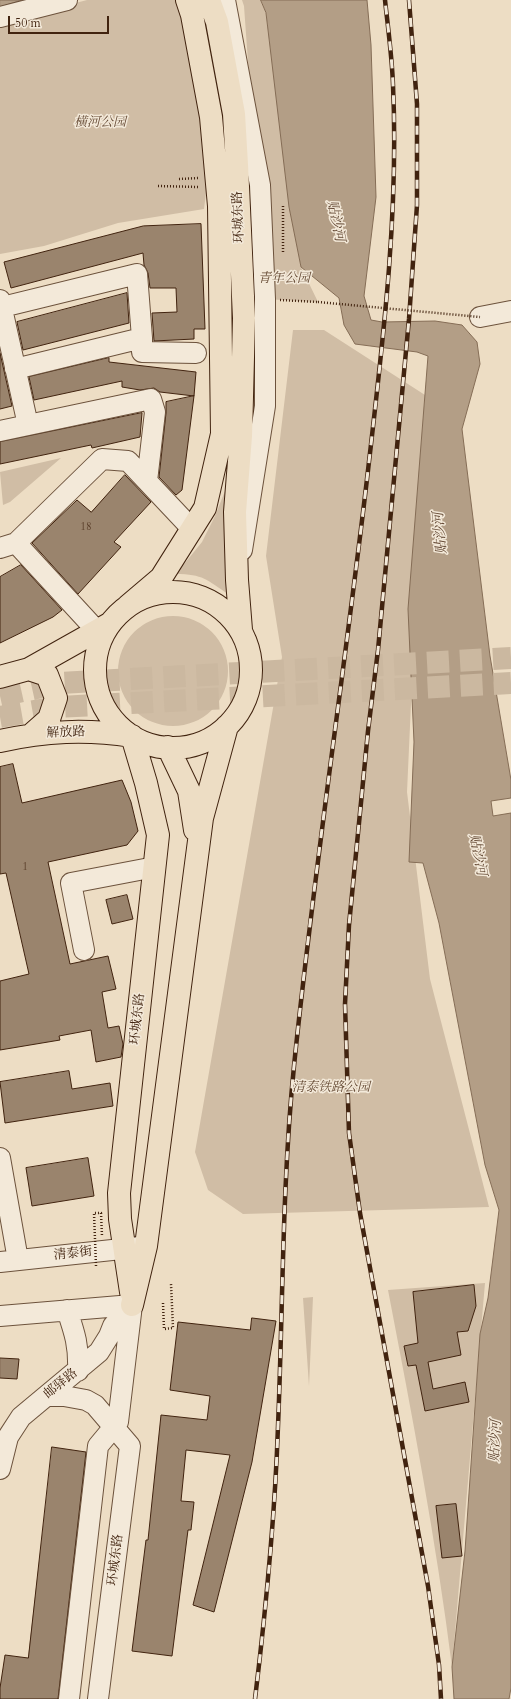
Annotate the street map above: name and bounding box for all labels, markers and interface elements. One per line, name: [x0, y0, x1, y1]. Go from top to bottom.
scale bar: [10, 8, 111, 34]
text: 50 m: [15, 15, 41, 31]
park label: 横河公园: [74, 115, 126, 131]
street label: 环城东路: [230, 191, 248, 243]
water label: 贴沙河: [322, 199, 348, 243]
park label: 青年公园: [258, 271, 310, 287]
water label: 贴沙河: [431, 511, 451, 555]
house number: 18: [80, 520, 92, 534]
street label: 解放路: [46, 725, 86, 741]
water label: 贴沙河: [465, 833, 489, 877]
house number: 1: [22, 860, 28, 874]
street label: 环城东路: [128, 992, 148, 1046]
park label: 清泰铁路公园: [292, 1080, 370, 1096]
street label: 清泰街: [53, 1244, 93, 1264]
street label: 邮驿路: [41, 1366, 81, 1402]
water label: 贴沙河: [487, 1420, 505, 1462]
street label: 环城东路: [105, 1533, 127, 1587]

